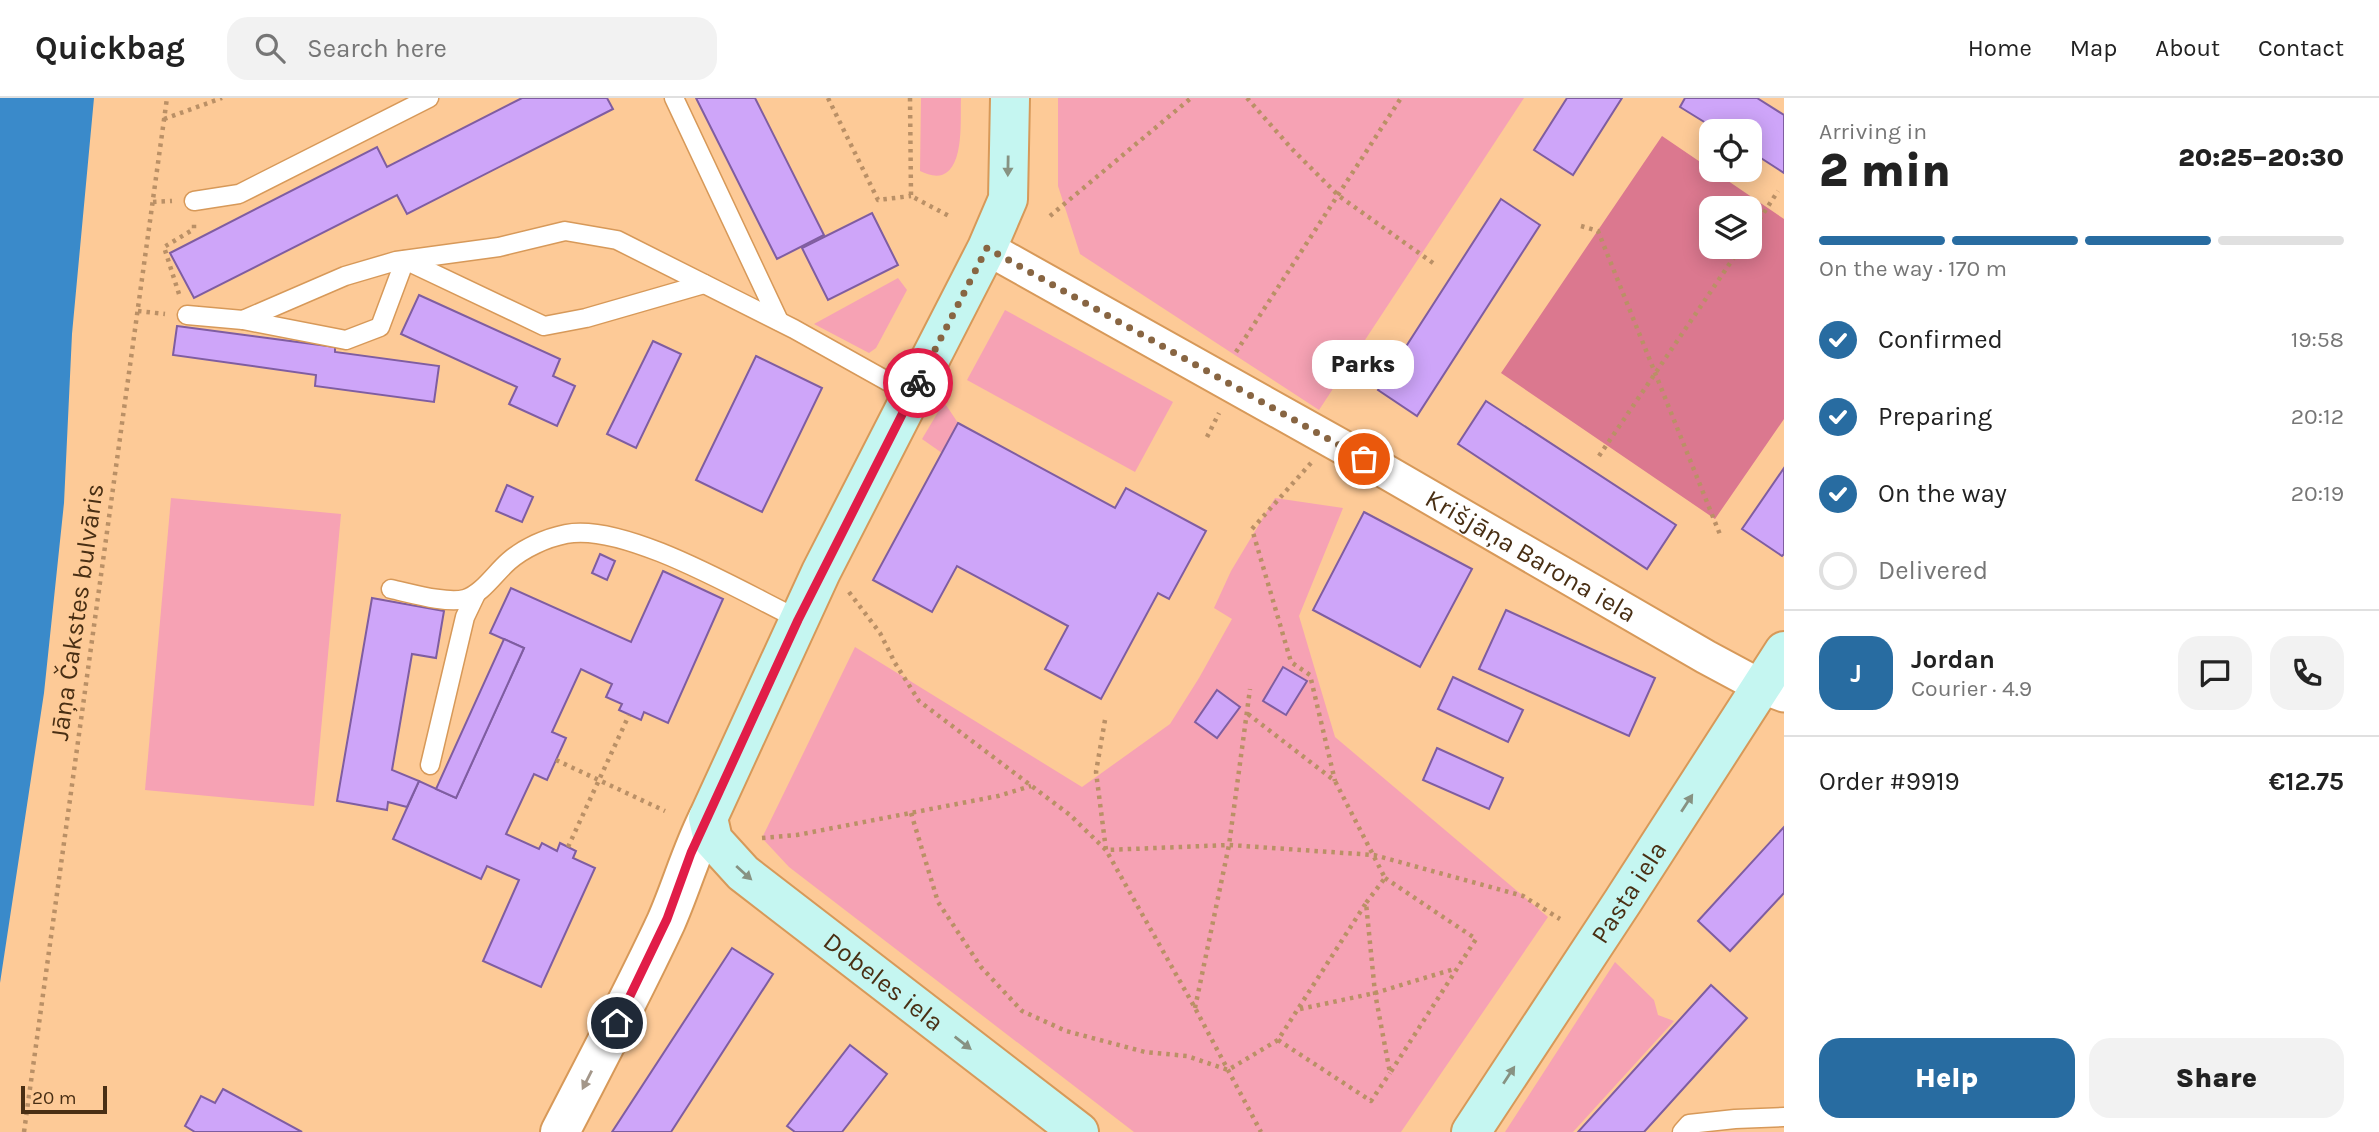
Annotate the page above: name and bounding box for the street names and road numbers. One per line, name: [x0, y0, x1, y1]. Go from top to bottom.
street label: Jāņa Čakstes bulvāris: [43, 481, 110, 742]
street label: Krišjāņa Barona iela: [1420, 483, 1642, 629]
street label: Pasta iela: [1584, 835, 1673, 949]
street label: Dobeles iela: [818, 925, 950, 1038]

